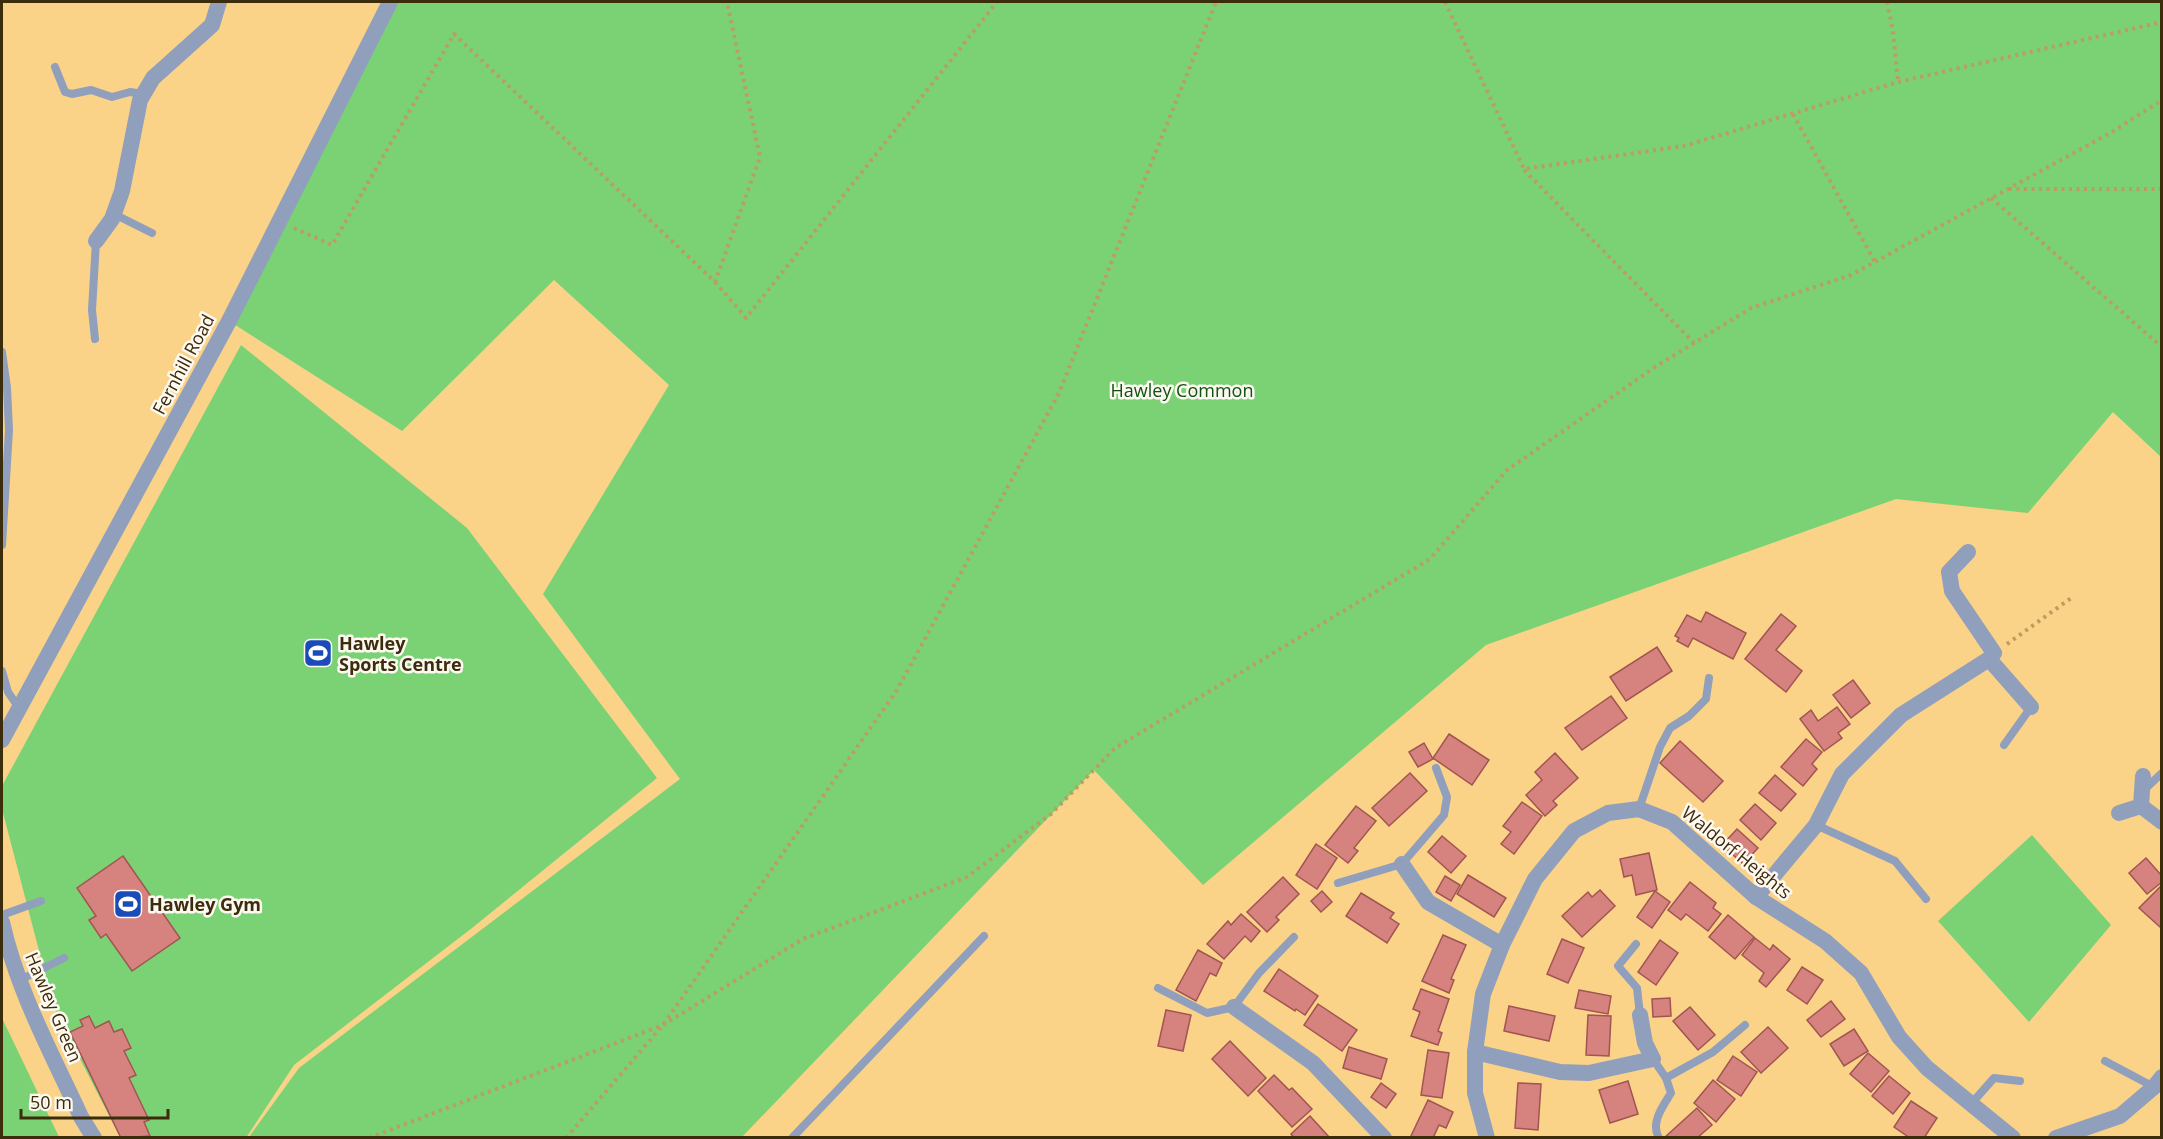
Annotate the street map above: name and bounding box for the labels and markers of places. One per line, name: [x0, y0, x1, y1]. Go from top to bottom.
place label: Hawley Sports Centre: [339, 631, 462, 676]
sports icon: Hawley Sports Centre: [302, 637, 334, 669]
sports icon: Hawley Gym: [112, 888, 144, 920]
place label: Hawley Gym: [149, 892, 261, 916]

